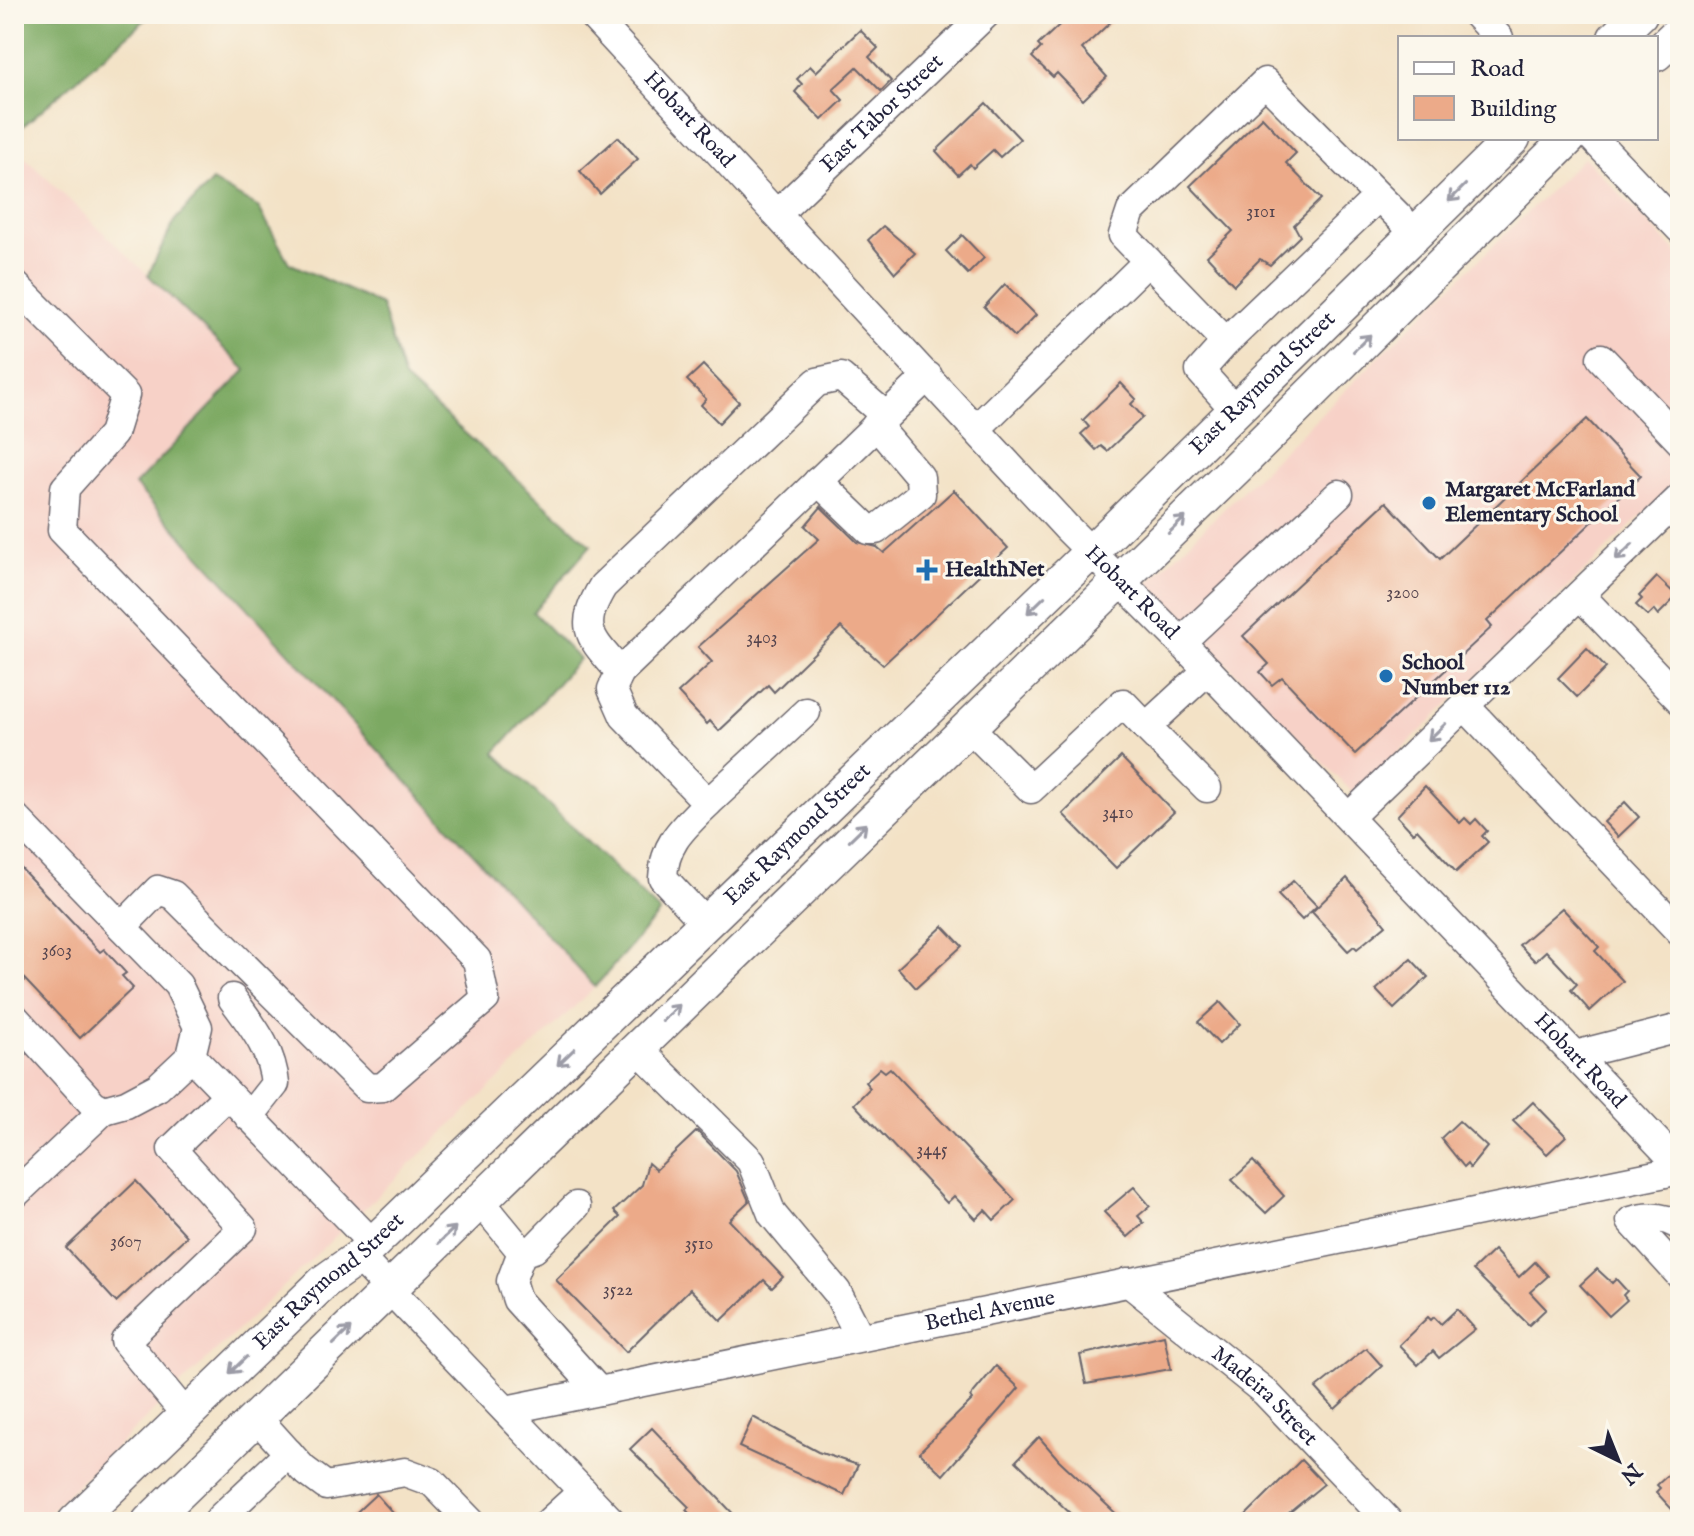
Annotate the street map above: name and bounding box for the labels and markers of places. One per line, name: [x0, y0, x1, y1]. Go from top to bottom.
place label: Margaret McFarland Elementary School: [1445, 476, 1637, 529]
marker: Margaret McFarland Elementary School: [1420, 494, 1438, 512]
place label: HealthNet: [945, 556, 1045, 584]
marker: HealthNet: [916, 559, 938, 581]
place label: School Number 112: [1401, 649, 1510, 702]
marker: School Number 112: [1377, 667, 1395, 685]

